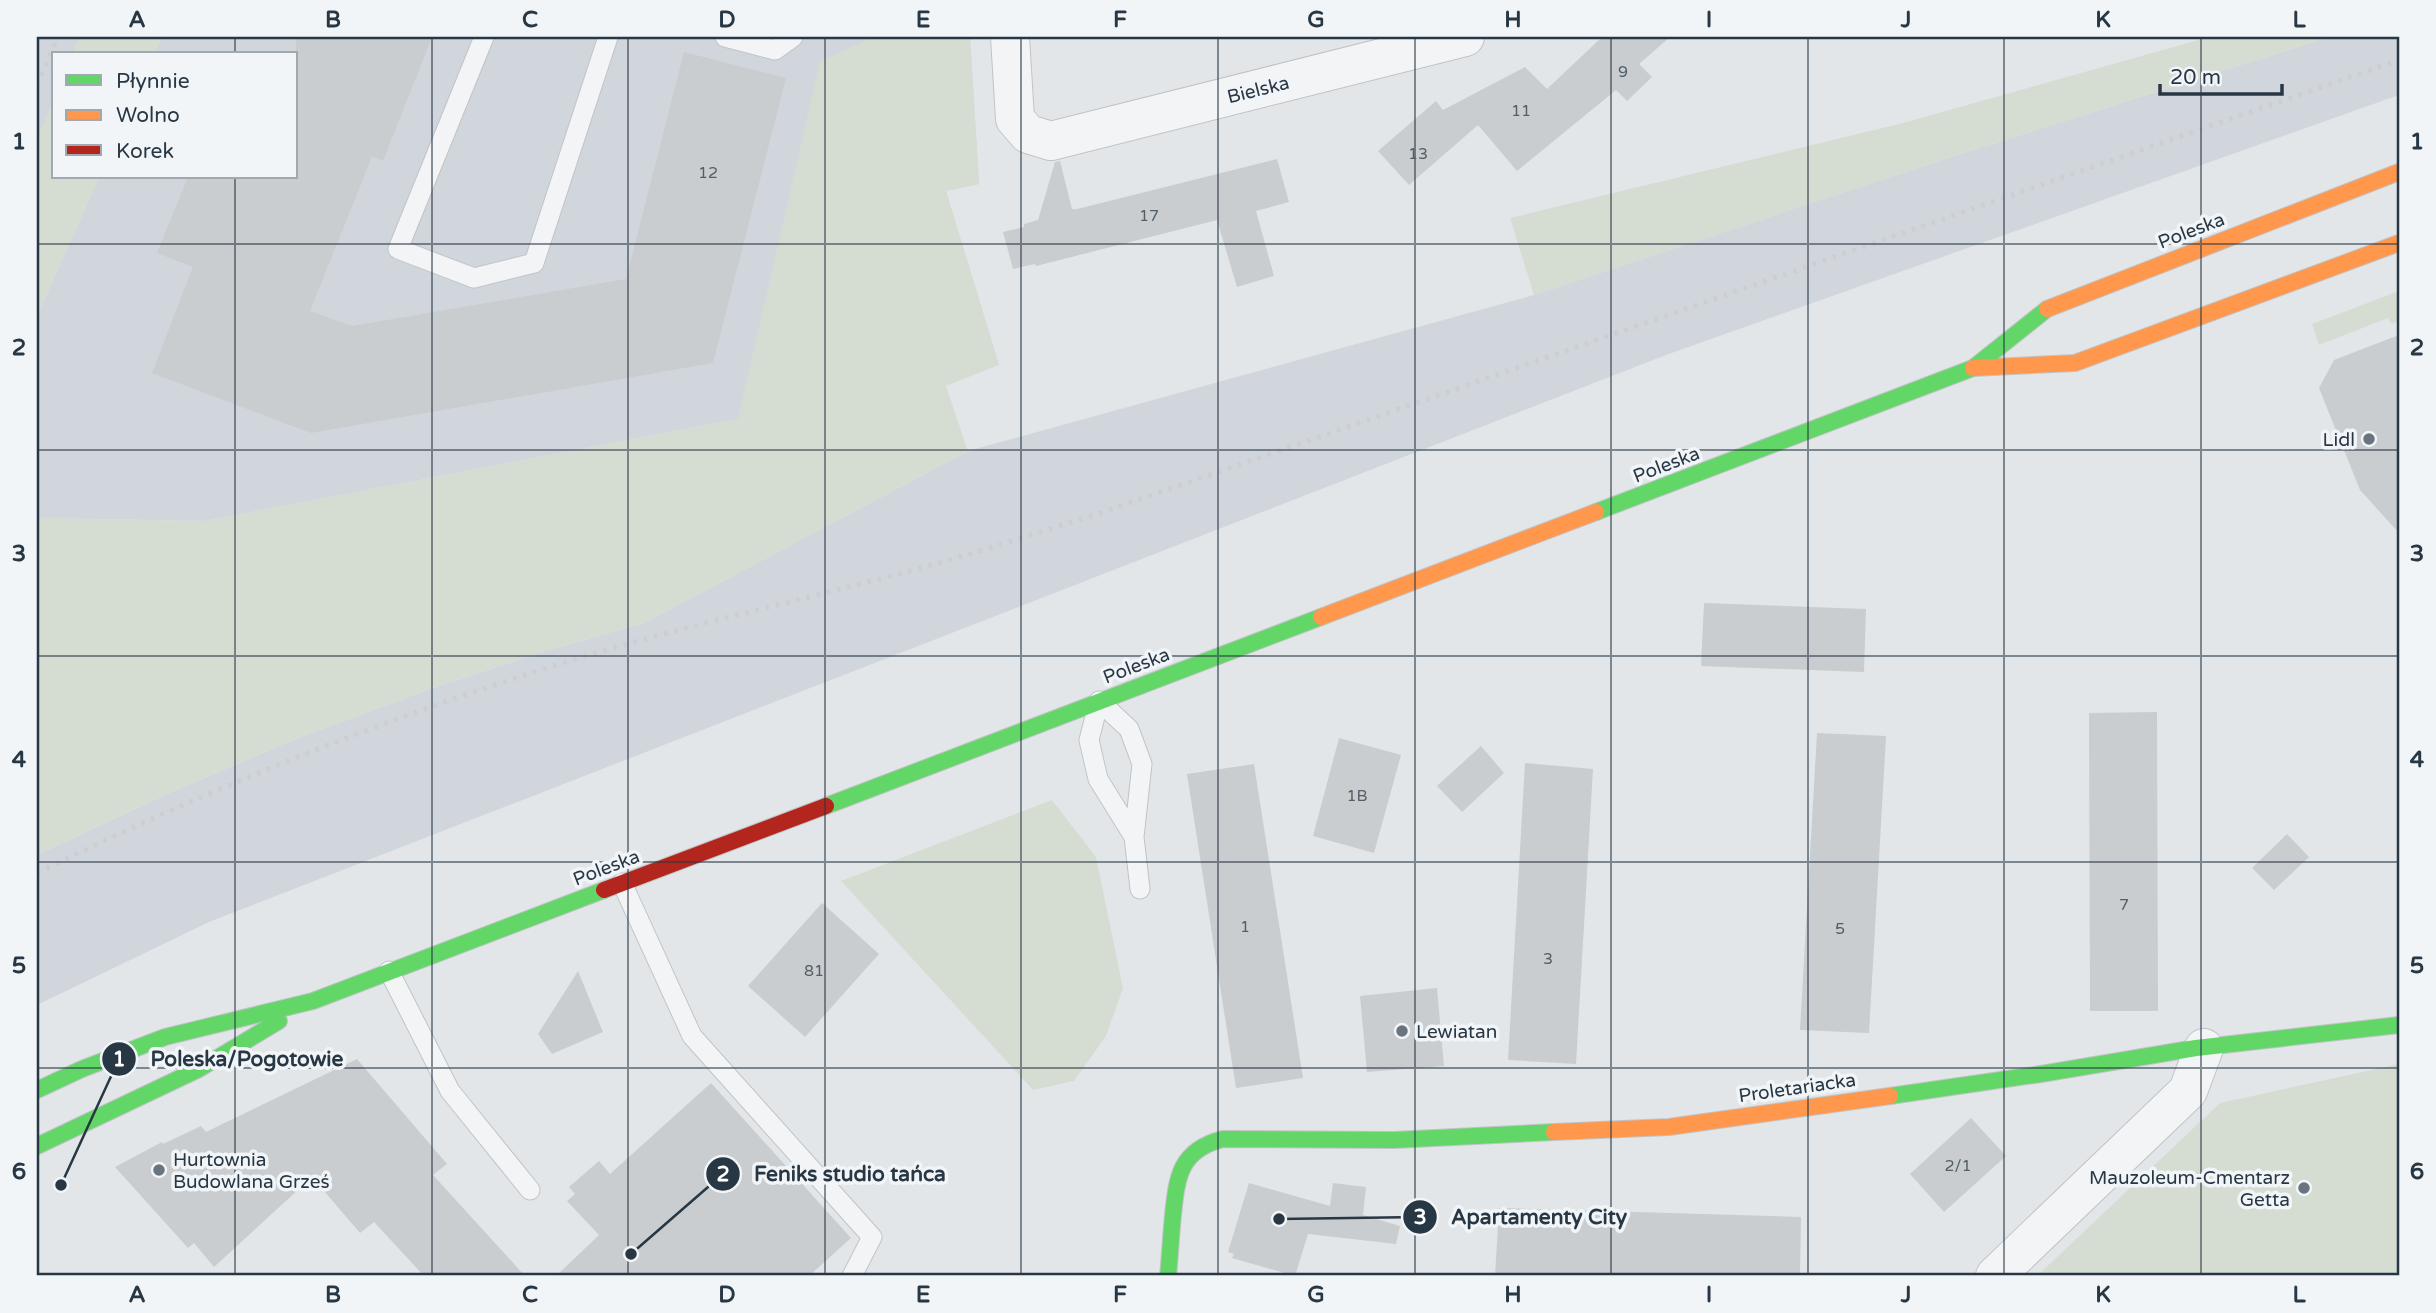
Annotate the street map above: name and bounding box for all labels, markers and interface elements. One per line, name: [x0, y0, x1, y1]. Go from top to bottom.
text: A: [128, 6, 146, 34]
text: B: [325, 6, 341, 34]
text: C: [522, 6, 538, 34]
text: D: [718, 6, 736, 34]
text: E: [916, 6, 930, 34]
text: F: [1113, 6, 1127, 34]
text: G: [1307, 6, 1325, 34]
text: H: [1504, 6, 1522, 34]
text: I: [1706, 6, 1712, 34]
text: J: [1900, 6, 1911, 34]
text: K: [2095, 6, 2111, 34]
text: L: [2292, 6, 2306, 34]
legend: [52, 52, 298, 178]
scale bar: [2160, 52, 2282, 96]
house number: 9: [1618, 62, 1628, 82]
text: 20 m: [2170, 65, 2221, 90]
text: Płynnie: [116, 69, 190, 94]
street label: Bielska: [1225, 72, 1292, 108]
house number: 11: [1511, 101, 1531, 121]
text: Wolno: [116, 103, 180, 128]
text: 1: [12, 128, 26, 156]
text: 1: [2410, 128, 2424, 156]
text: Korek: [116, 139, 174, 164]
house number: 13: [1408, 144, 1428, 164]
house number: 12: [698, 163, 718, 183]
house number: 17: [1139, 206, 1159, 226]
street label: Poleska: [2155, 208, 2228, 254]
text: 2: [12, 334, 26, 362]
text: 2: [2410, 334, 2424, 362]
place label: Lidl: [2323, 429, 2355, 451]
marker: Lidl: [2361, 431, 2377, 447]
street label: Poleska: [1630, 442, 1703, 488]
text: 3: [12, 540, 26, 568]
text: 3: [2410, 540, 2424, 568]
street label: Poleska: [1100, 643, 1173, 689]
text: 4: [12, 746, 27, 774]
text: 4: [2410, 746, 2425, 774]
house number: 1B: [1346, 786, 1368, 806]
street label: Poleska: [570, 845, 643, 891]
house number: 7: [2119, 895, 2129, 915]
house number: 1: [1240, 917, 1250, 937]
house number: 5: [1835, 919, 1845, 939]
house number: 3: [1543, 949, 1553, 969]
text: 5: [12, 952, 26, 980]
text: 5: [2410, 952, 2424, 980]
house number: 81: [804, 961, 824, 981]
place label: Lewiatan: [1416, 1021, 1497, 1043]
marker: Lewiatan: [1394, 1023, 1410, 1039]
callout: Poleska/Pogotowie: [101, 1038, 357, 1080]
text: 1: [112, 1047, 126, 1072]
text: Poleska/Pogotowie: [151, 1047, 344, 1072]
street label: Proletariacka: [1737, 1069, 1857, 1107]
place label: Hurtownia Budowlana Grześ: [173, 1149, 330, 1193]
callout: Feniks studio tańca: [705, 1153, 960, 1195]
house number: 2/1: [1944, 1156, 1972, 1176]
text: 6: [12, 1158, 26, 1186]
text: 6: [2410, 1158, 2424, 1186]
marker: Hurtownia Budowlana Grześ: [151, 1162, 167, 1178]
text: 2: [716, 1162, 730, 1187]
text: Feniks studio tańca: [754, 1162, 946, 1187]
place label: Mauzoleum-Cmentarz Getta: [2089, 1167, 2290, 1211]
marker: Mauzoleum-Cmentarz Getta: [2296, 1180, 2312, 1196]
callout: Apartamenty City: [1402, 1196, 1641, 1238]
text: 3: [1413, 1205, 1427, 1230]
text: Apartamenty City: [1451, 1205, 1628, 1230]
text: A: [128, 1281, 146, 1309]
text: B: [325, 1281, 341, 1309]
text: C: [522, 1281, 538, 1309]
text: D: [718, 1281, 736, 1309]
text: E: [916, 1281, 930, 1309]
text: F: [1113, 1281, 1127, 1309]
text: G: [1307, 1281, 1325, 1309]
text: H: [1504, 1281, 1522, 1309]
text: I: [1706, 1281, 1712, 1309]
text: J: [1900, 1281, 1911, 1309]
text: K: [2095, 1281, 2111, 1309]
text: L: [2292, 1281, 2306, 1309]

